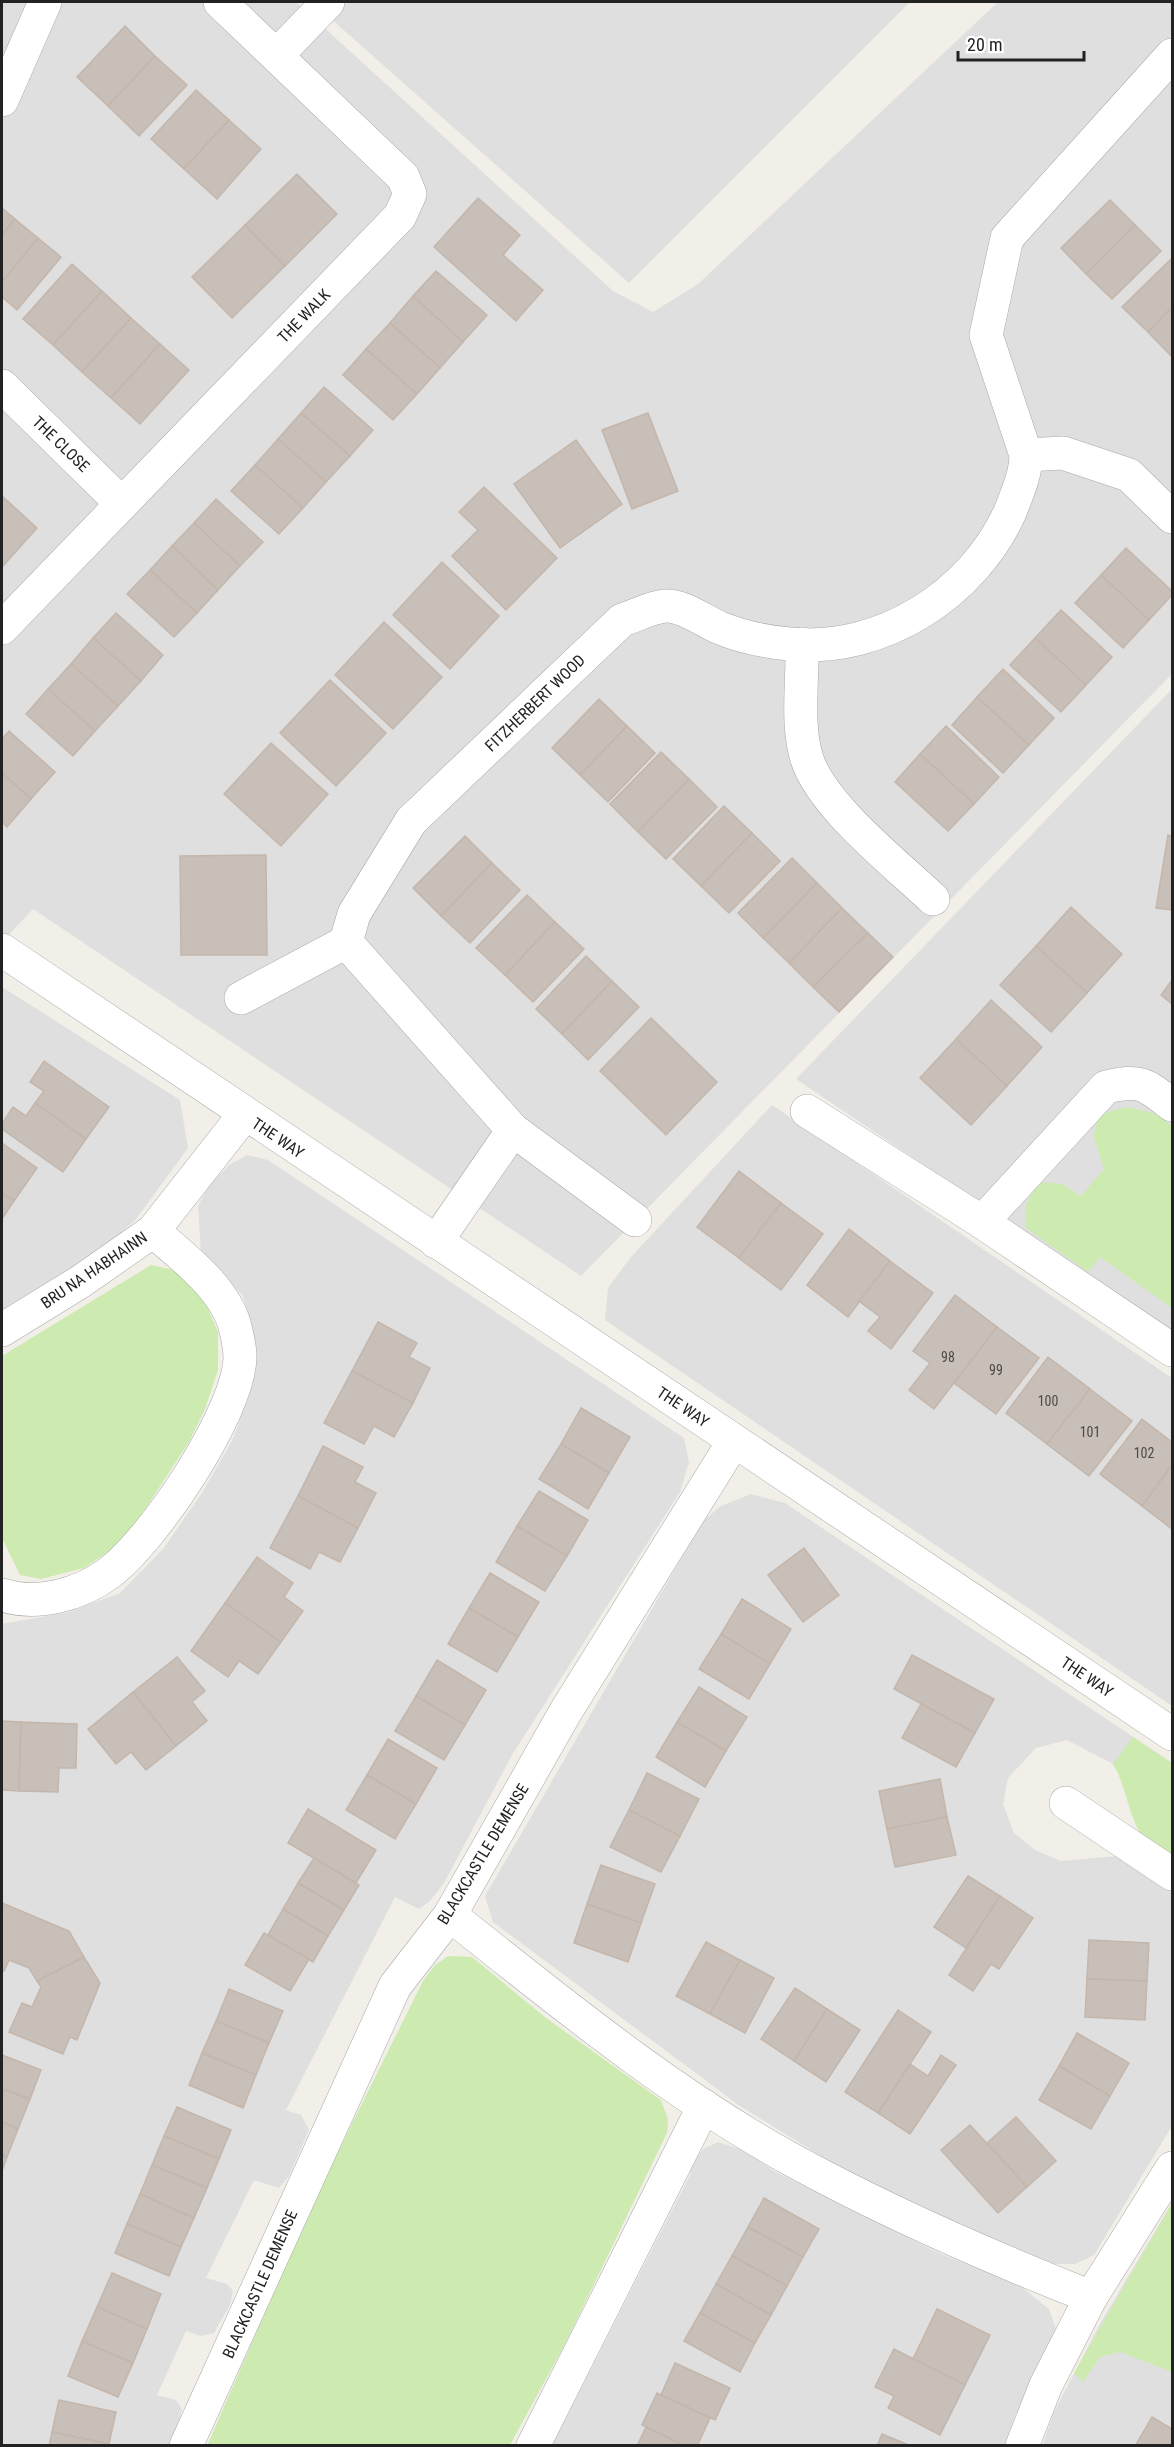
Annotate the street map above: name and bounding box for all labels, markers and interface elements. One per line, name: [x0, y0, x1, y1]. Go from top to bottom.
scale bar: [958, 24, 1084, 62]
text: 20 m: [967, 34, 1002, 55]
street label: THE WALK: [274, 285, 334, 347]
street label: THE CLOSE: [29, 412, 93, 476]
street label: FITZHERBERT WOOD: [481, 651, 589, 755]
street label: THE WAY: [248, 1114, 308, 1163]
street label: BRU NA HABHAINN: [37, 1227, 151, 1313]
house number: 98: [941, 1349, 955, 1365]
house number: 99: [989, 1362, 1003, 1378]
street label: THE WAY: [653, 1383, 713, 1432]
house number: 100: [1038, 1393, 1058, 1409]
house number: 101: [1080, 1424, 1100, 1440]
house number: 102: [1134, 1445, 1154, 1461]
street label: THE WAY: [1057, 1653, 1117, 1702]
street label: BLACKCASTLE DEMENSE: [433, 1780, 533, 1928]
street label: BLACKCASTLE DEMENSE: [219, 2207, 301, 2361]

